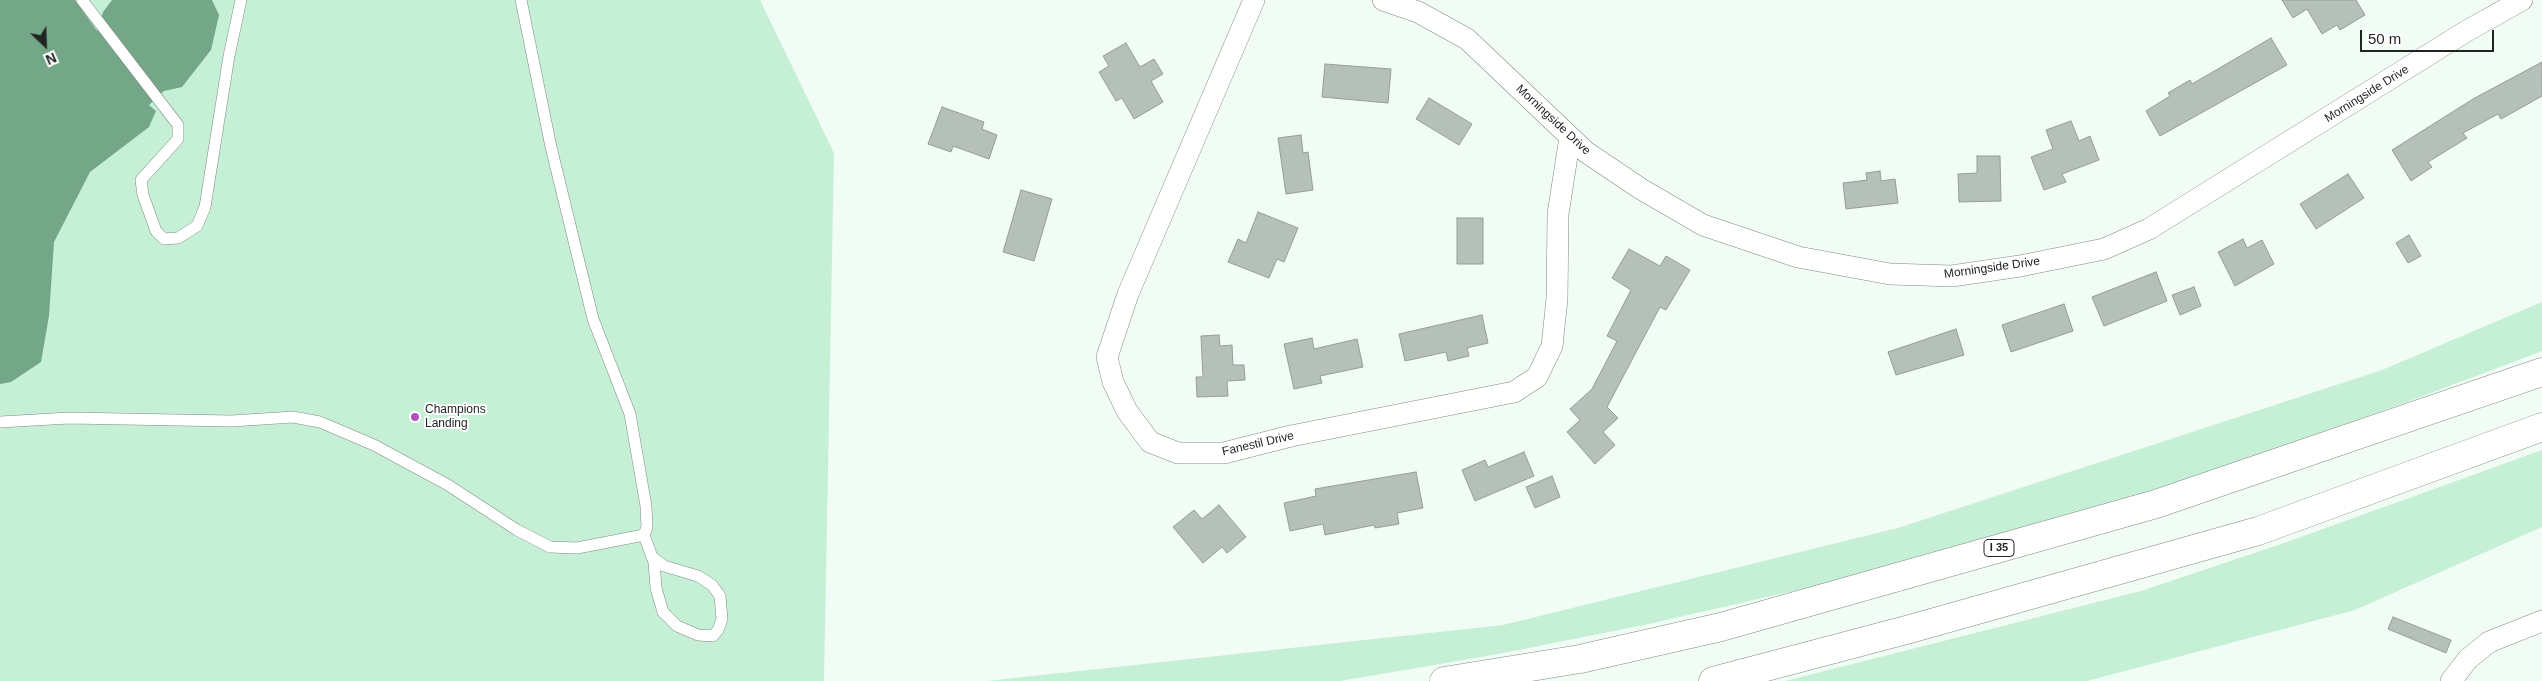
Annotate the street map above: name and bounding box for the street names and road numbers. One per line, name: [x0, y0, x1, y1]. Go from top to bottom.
street label: Morningside Drive: [2322, 62, 2412, 126]
street label: Morningside Drive: [1513, 82, 1593, 158]
street label: Morningside Drive: [1943, 254, 2041, 282]
street label: Fanestil Drive: [1221, 429, 1295, 459]
road number: I 35: [1984, 540, 2014, 556]

